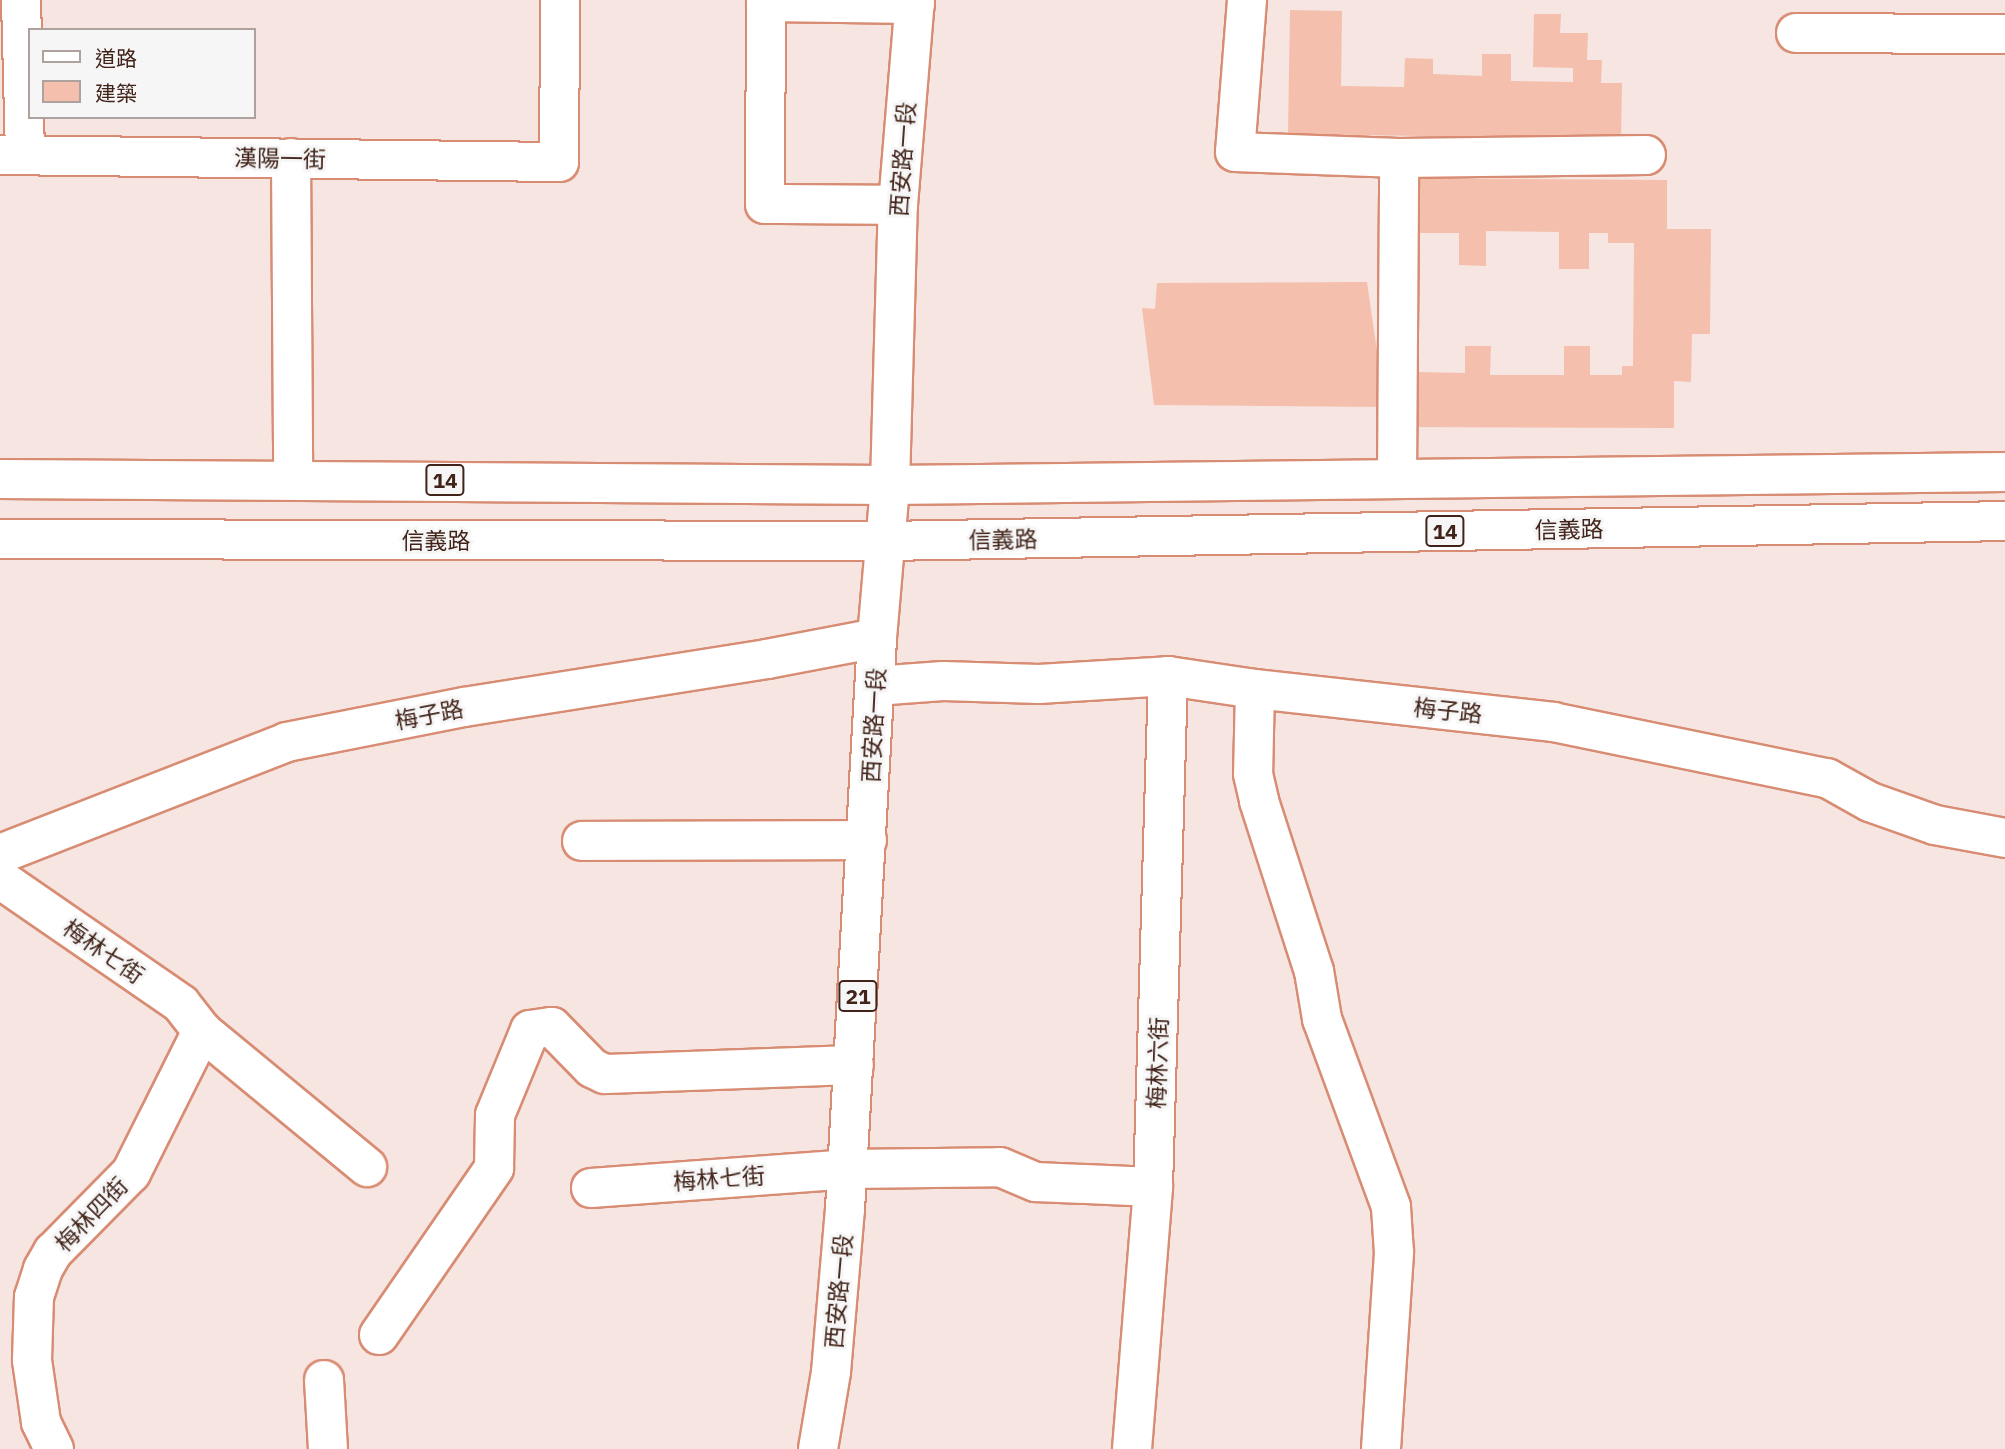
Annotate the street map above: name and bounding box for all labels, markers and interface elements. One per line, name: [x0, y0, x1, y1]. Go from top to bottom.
legend: [28, 28, 256, 119]
text: 道路: [95, 44, 137, 72]
text: 建築: [95, 79, 137, 107]
street label: 西安路一段: [884, 101, 920, 217]
street label: 漢陽一街: [234, 143, 326, 173]
road number: 14: [424, 462, 466, 498]
road number: 14: [1424, 514, 1466, 548]
street label: 信義路: [1534, 515, 1604, 543]
street label: 信義路: [968, 525, 1038, 553]
street label: 信義路: [402, 526, 470, 554]
street label: 西安路一段: [856, 667, 890, 783]
street label: 梅子路: [1412, 693, 1484, 727]
street label: 梅子路: [393, 694, 465, 734]
street label: 梅林七街: [58, 913, 150, 989]
road number: 21: [837, 978, 879, 1014]
street label: 梅林六街: [1142, 1017, 1172, 1109]
street label: 梅林七街: [672, 1161, 766, 1195]
street label: 梅林四街: [49, 1171, 133, 1257]
street label: 西安路一段: [819, 1233, 857, 1349]

